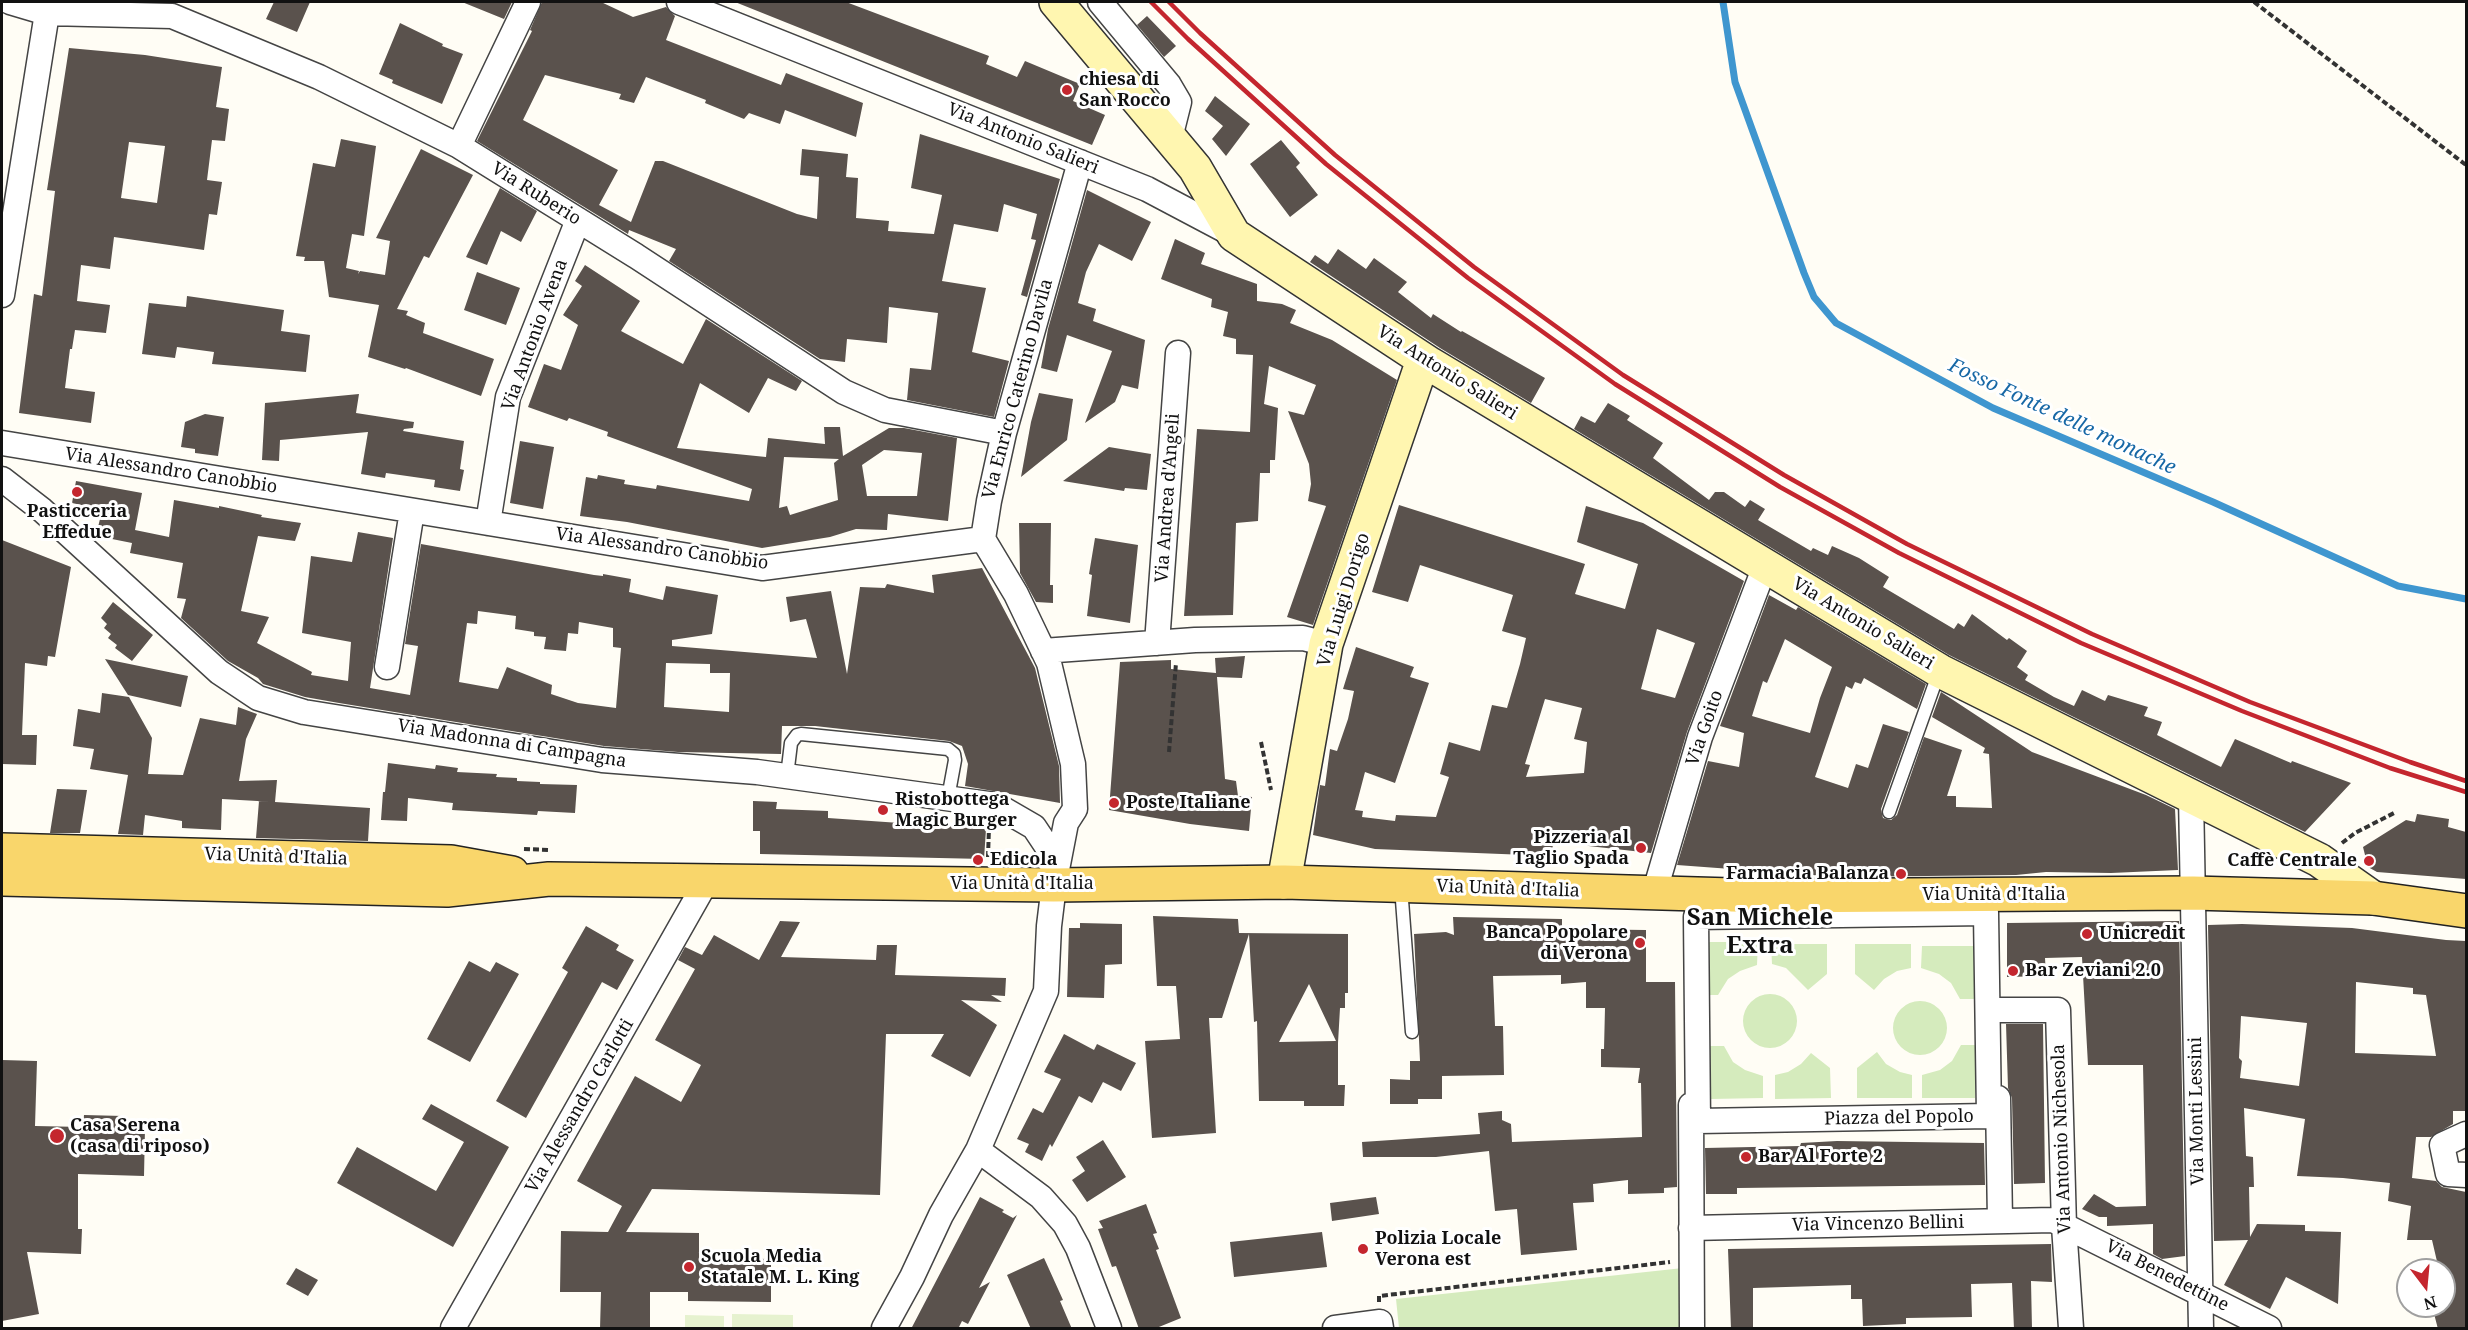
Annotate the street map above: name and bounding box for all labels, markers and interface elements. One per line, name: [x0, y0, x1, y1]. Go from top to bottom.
place label: chiesa di San Rocco: [1079, 69, 1171, 112]
marker: chiesa di San Rocco: [1060, 83, 1074, 97]
street label: Via Antonio Salieri: [944, 99, 1102, 179]
street label: Via Ruberio: [487, 158, 585, 230]
street label: Via Antonio Avena: [498, 256, 572, 414]
street label: Via Enrico Caterino Davila: [978, 277, 1058, 501]
street label: Via Antonio Salieri: [1373, 321, 1521, 425]
water label: Fosso Fonte delle monache: [1945, 354, 2179, 480]
street label: Via Andrea d'Angeli: [1151, 413, 1185, 583]
street label: Via Alessandro Canobbio: [63, 444, 279, 498]
marker: Pasticceria Effedue: [70, 485, 84, 499]
place label: Pasticceria Effedue: [27, 501, 127, 544]
street label: Via Alessandro Canobbio: [554, 523, 770, 575]
street label: Via Luigi Dorigo: [1313, 530, 1375, 670]
street label: Via Antonio Salieri: [1788, 573, 1938, 675]
street label: Via Goito: [1682, 687, 1728, 769]
street label: Via Madonna di Campagna: [396, 715, 628, 773]
place label: Ristobottega Magic Burger: [895, 789, 1017, 832]
place label: Poste Italiane: [1126, 792, 1251, 814]
marker: Poste Italiane: [1107, 796, 1121, 810]
marker: Ristobottega Magic Burger: [876, 803, 890, 817]
place label: Pizzeria al Taglio Spada: [1513, 827, 1629, 870]
marker: Pizzeria al Taglio Spada: [1634, 841, 1648, 855]
street label: Via Unità d'Italia: [204, 844, 348, 870]
place label: Edicola: [990, 849, 1057, 871]
place label: Caffè Centrale: [2227, 850, 2357, 872]
marker: Edicola: [971, 853, 985, 867]
marker: Caffè Centrale: [2362, 854, 2376, 868]
place label: Farmacia Balanza: [1726, 863, 1889, 885]
marker: Farmacia Balanza: [1894, 867, 1908, 881]
street label: Via Unità d'Italia: [950, 873, 1094, 895]
street label: Via Unità d'Italia: [1436, 876, 1580, 902]
street label: Via Unità d'Italia: [1922, 884, 2066, 906]
district label: San Michele Extra: [1687, 904, 1833, 960]
place label: Banca Popolare di Verona: [1486, 922, 1628, 964]
place label: Unicredit: [2099, 923, 2185, 945]
marker: Unicredit: [2080, 927, 2094, 941]
marker: Banca Popolare di Verona: [1633, 936, 1647, 950]
place label: Bar Zeviani 2.0: [2025, 960, 2161, 982]
marker: Bar Zeviani 2.0: [2006, 964, 2020, 978]
street label: Via Alessandro Carlotti: [521, 1015, 639, 1197]
street label: Via Monti Lessini: [2185, 1037, 2209, 1185]
street label: Via Antonio Nichesola: [2048, 1044, 2076, 1234]
street label: Piazza del Popolo: [1824, 1106, 1974, 1130]
place label: Casa Serena (casa di riposo): [70, 1115, 210, 1158]
marker: Casa Serena (casa di riposo): [48, 1127, 66, 1145]
place label: Bar Al Forte 2: [1758, 1146, 1883, 1168]
marker: Bar Al Forte 2: [1739, 1150, 1753, 1164]
street label: Via Vincenzo Bellini: [1792, 1212, 1964, 1236]
place label: Polizia Locale Verona est: [1375, 1228, 1501, 1270]
street label: Via Benedettine: [2102, 1236, 2232, 1316]
marker: Polizia Locale Verona est: [1356, 1242, 1370, 1256]
place label: Scuola Media Statale M. L. King: [701, 1246, 859, 1288]
north arrow: [2396, 1258, 2456, 1318]
marker: Scuola Media Statale M. L. King: [682, 1260, 696, 1274]
text: N: [2421, 1291, 2440, 1316]

